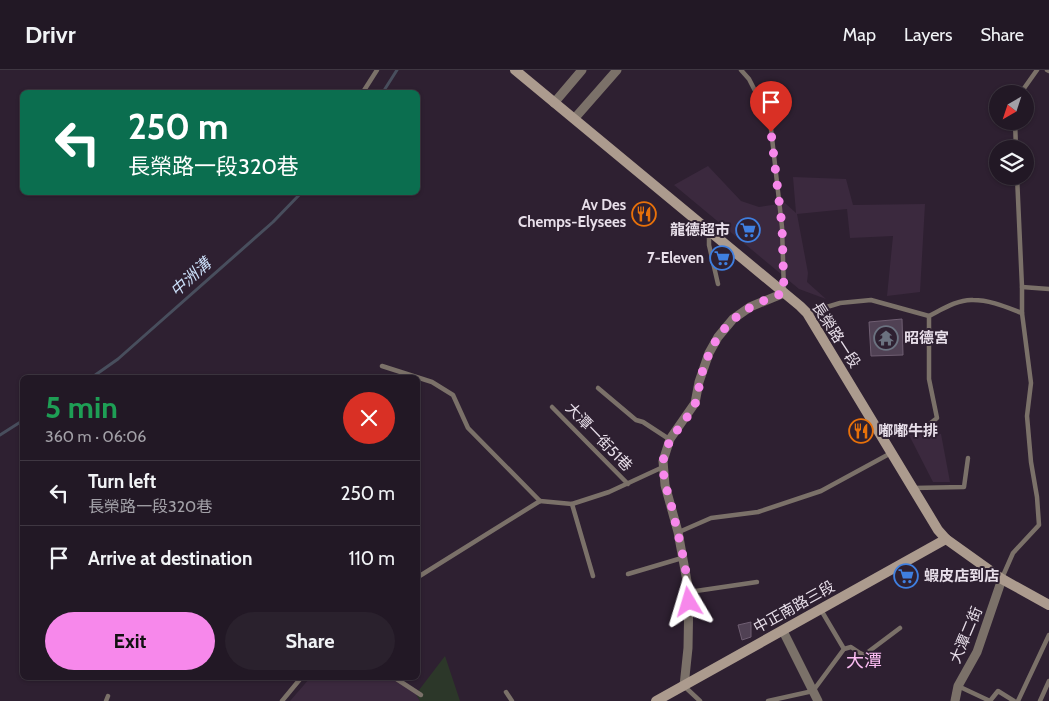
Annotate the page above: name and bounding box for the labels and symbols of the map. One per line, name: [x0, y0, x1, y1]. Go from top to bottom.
pin: [750, 81, 792, 132]
north arrow: [989, 85, 1034, 130]
place label: Av Des Chemps-Elysees: [518, 196, 626, 231]
restaurant icon: Av Des Chemps-Elysees: [631, 201, 657, 227]
supermarket icon: 龍德超市: [735, 217, 761, 243]
place label: 龍德超市: [670, 221, 730, 239]
supermarket icon: 7-Eleven: [709, 245, 735, 271]
place label: 7-Eleven: [647, 249, 704, 267]
water label: 中洲溝: [166, 253, 216, 300]
street label: 長榮路一段: [808, 299, 864, 371]
temple icon: 昭德宮: [873, 325, 899, 351]
place label: 昭德宮: [904, 329, 949, 347]
street label: 大潭一街51巷: [562, 399, 636, 475]
restaurant icon: 嘟嘟牛排: [848, 418, 874, 444]
place label: 嘟嘟牛排: [878, 422, 938, 440]
supermarket icon: 蝦皮店到店: [893, 563, 919, 589]
place label: 蝦皮店到店: [924, 567, 999, 585]
position arrow: [662, 575, 714, 627]
street label: 中正南路三段: [750, 577, 838, 637]
street label: 大潭二街: [946, 604, 986, 666]
district label: 大潭: [846, 650, 882, 672]

